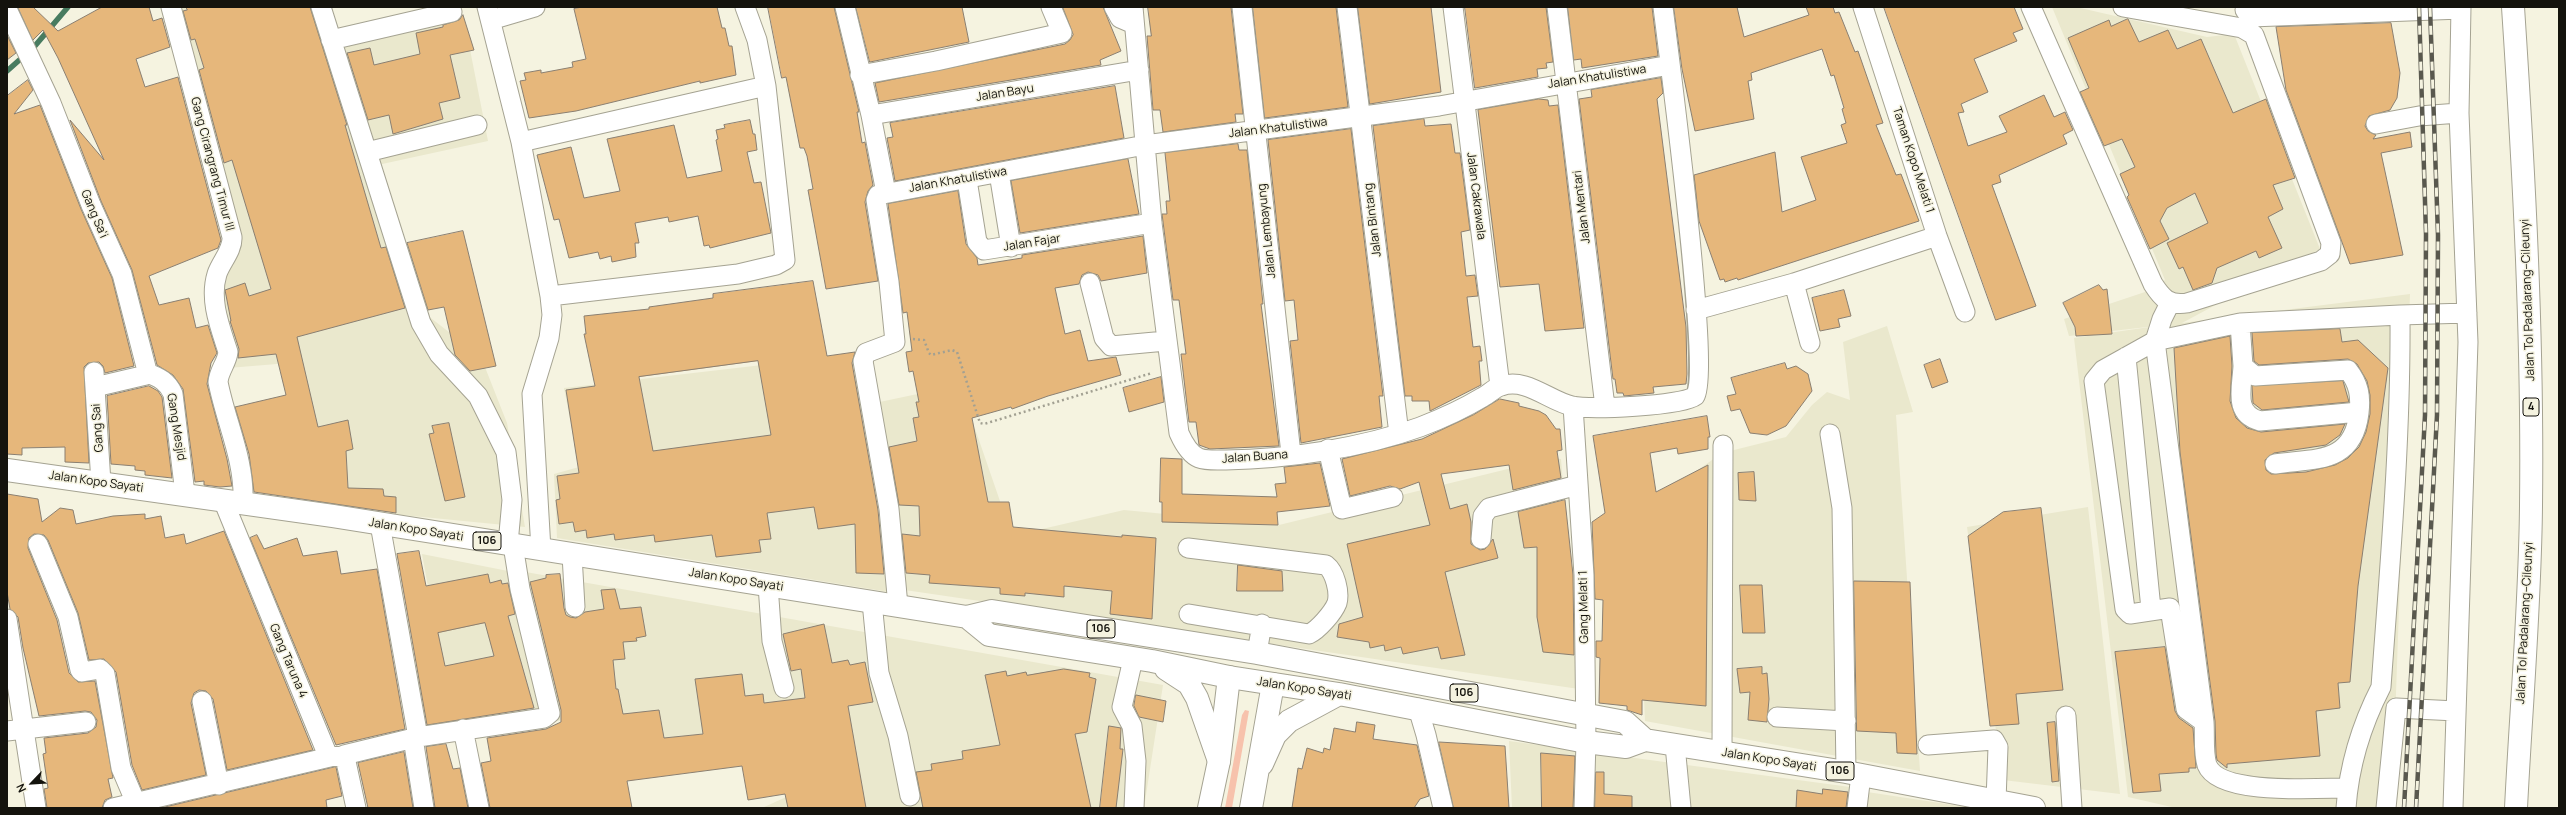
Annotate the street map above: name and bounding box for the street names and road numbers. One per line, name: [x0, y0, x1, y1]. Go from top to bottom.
street label: Jalan Khatulistiwa: [1547, 62, 1647, 92]
street label: Jalan Bayu: [975, 81, 1035, 105]
street label: Gang Cirangrang Timur III: [187, 96, 237, 232]
street label: Taman Kopo Melati 1: [1889, 105, 1937, 215]
street label: Jalan Khatulistiwa: [1228, 115, 1328, 141]
street label: Jalan Cakrawala: [1463, 151, 1489, 241]
street label: Jalan Khatulistiwa: [908, 164, 1008, 196]
street label: Jalan Mentari: [1570, 169, 1594, 245]
street label: Jalan Bintang: [1361, 182, 1385, 258]
street label: Jalan Lembayung: [1255, 183, 1279, 279]
street label: Gang Sa'i: [77, 188, 111, 240]
street label: Jalan Tol Padalarang–Cileunyi: [2518, 219, 2538, 381]
street label: Jalan Fajar: [1002, 231, 1062, 255]
street label: Gang Mesjid: [164, 392, 188, 462]
road number: 4: [2523, 398, 2539, 416]
street label: Gang Sai: [89, 403, 107, 453]
street label: Jalan Buana: [1221, 448, 1289, 466]
street label: Jalan Kopo Sayati: [48, 468, 144, 496]
street label: Jalan Kopo Sayati: [368, 515, 464, 545]
road number: 106: [473, 532, 501, 550]
street label: Jalan Tol Padalarang–Cileunyi: [2514, 542, 2536, 704]
street label: Jalan Kopo Sayati: [688, 565, 784, 595]
street label: Gang Melati 1: [1576, 570, 1592, 644]
road number: 106: [1087, 620, 1115, 638]
street label: Gang Taruna 4: [266, 622, 310, 700]
street label: Jalan Kopo Sayati: [1256, 674, 1352, 704]
road number: 106: [1450, 684, 1478, 702]
street label: Jalan Kopo Sayati: [1721, 745, 1817, 775]
road number: 106: [1826, 762, 1854, 780]

